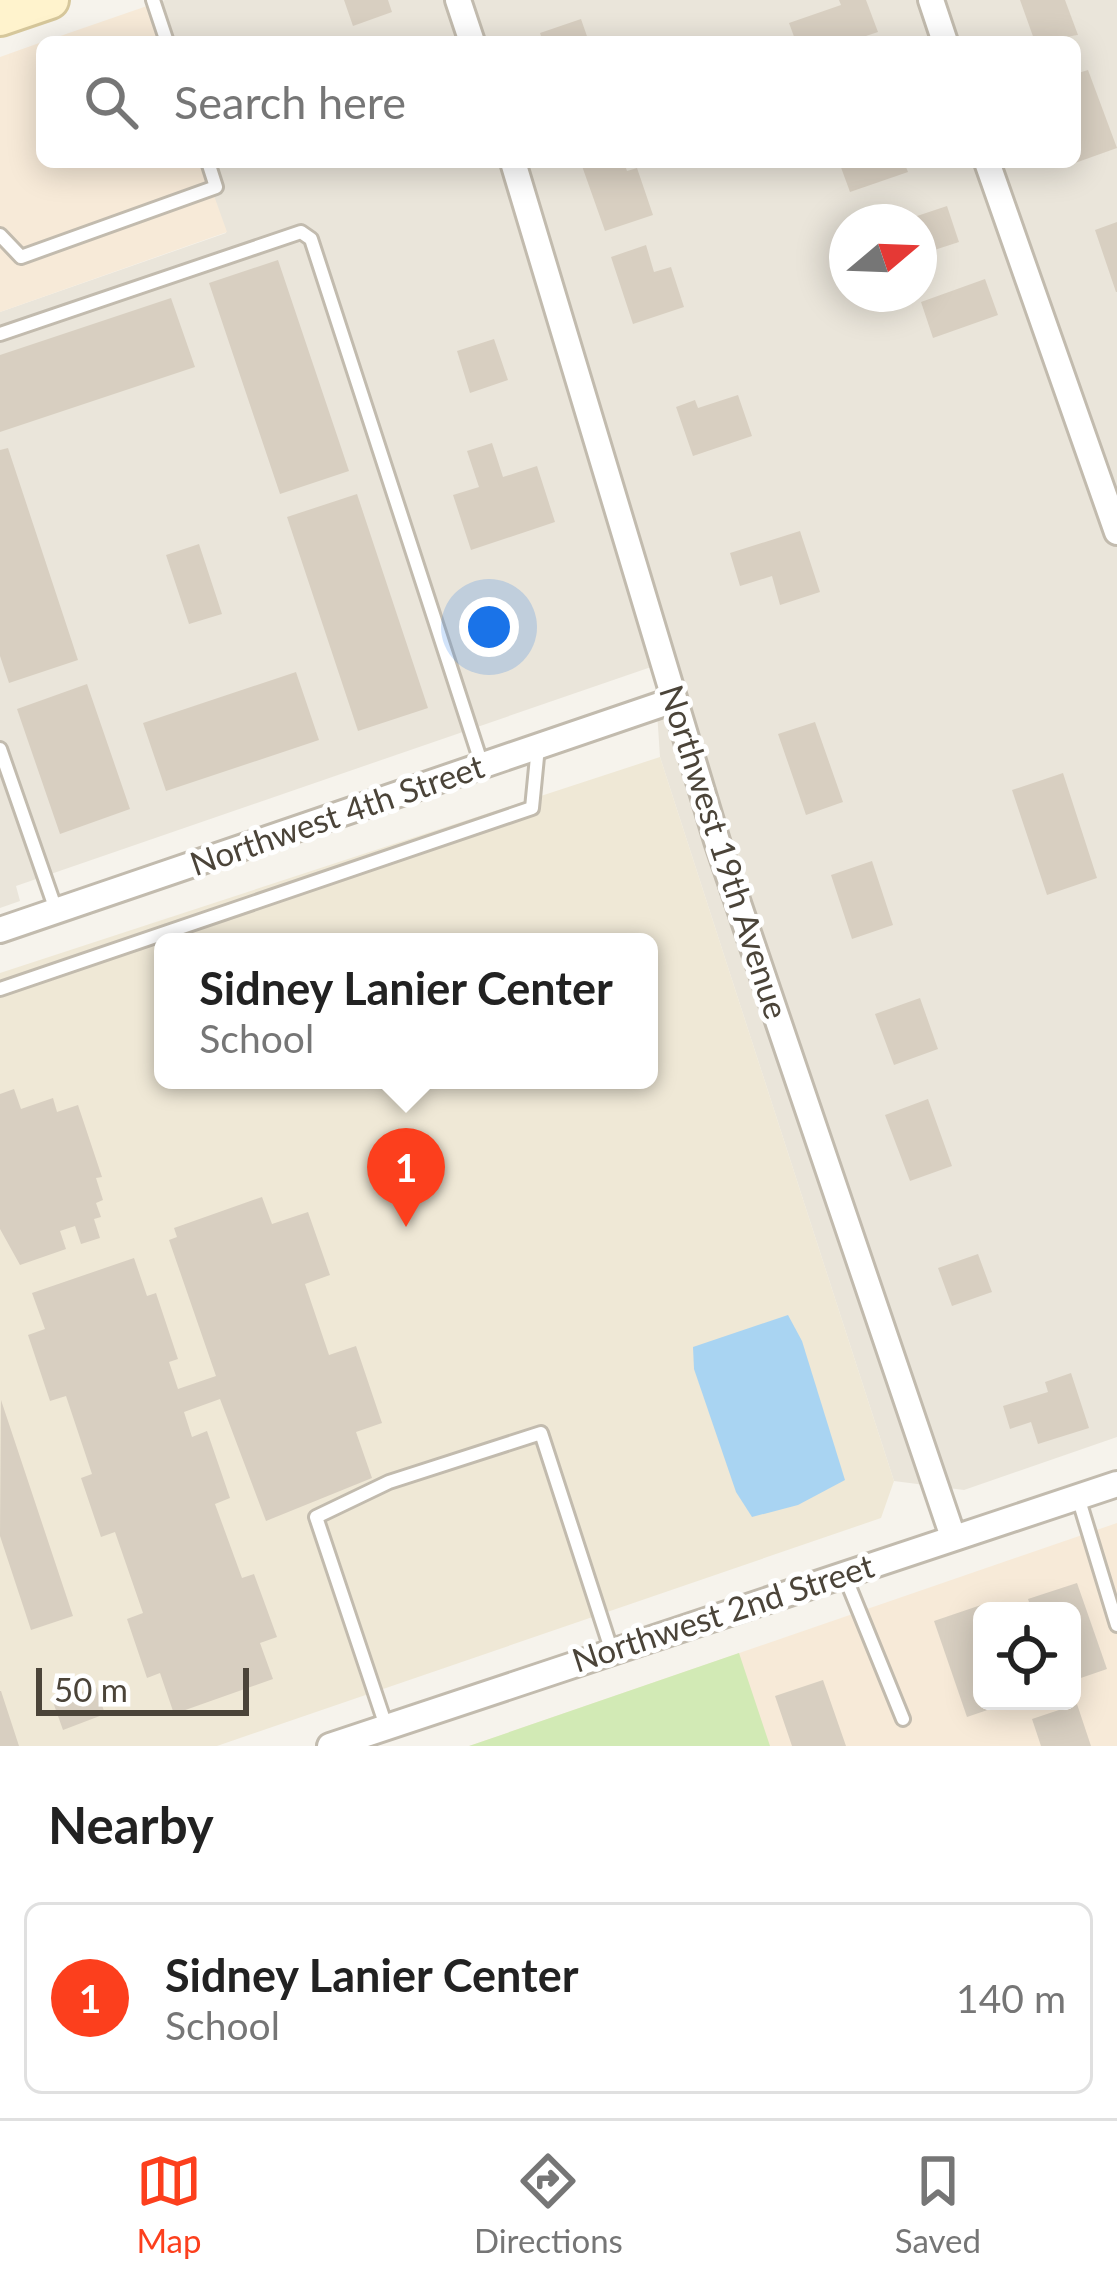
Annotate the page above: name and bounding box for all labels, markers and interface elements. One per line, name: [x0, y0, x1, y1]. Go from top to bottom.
search box: [36, 36, 1081, 168]
icon: search: [78, 69, 144, 135]
text: Search here: [174, 75, 406, 129]
north arrow: [829, 204, 937, 312]
your location: [459, 597, 519, 657]
street label: Northwest 19th Avenue: [652, 680, 798, 1024]
street label: Northwest 4th Street: [185, 745, 489, 883]
popup: [154, 933, 658, 1089]
text: Sidney Lanier Center: [199, 961, 613, 1015]
text: School: [199, 1015, 314, 1061]
pin: 1: [367, 1128, 445, 1227]
street label: Northwest 2nd Street: [567, 1544, 879, 1680]
map controls: [973, 1602, 1081, 1710]
button: locate: [973, 1602, 1081, 1710]
scale bar: [36, 1662, 249, 1715]
text: 50 m: [54, 1669, 128, 1709]
text: Nearby: [48, 1794, 214, 1855]
text: Sidney Lanier Center: [165, 1948, 578, 2002]
text: 1: [79, 1975, 101, 2021]
text: 140 m: [956, 1975, 1066, 2021]
text: School: [165, 2002, 280, 2048]
tab: Map: [136, 2148, 202, 2260]
tab: Directions: [474, 2148, 623, 2260]
tab: Saved: [895, 2148, 981, 2260]

